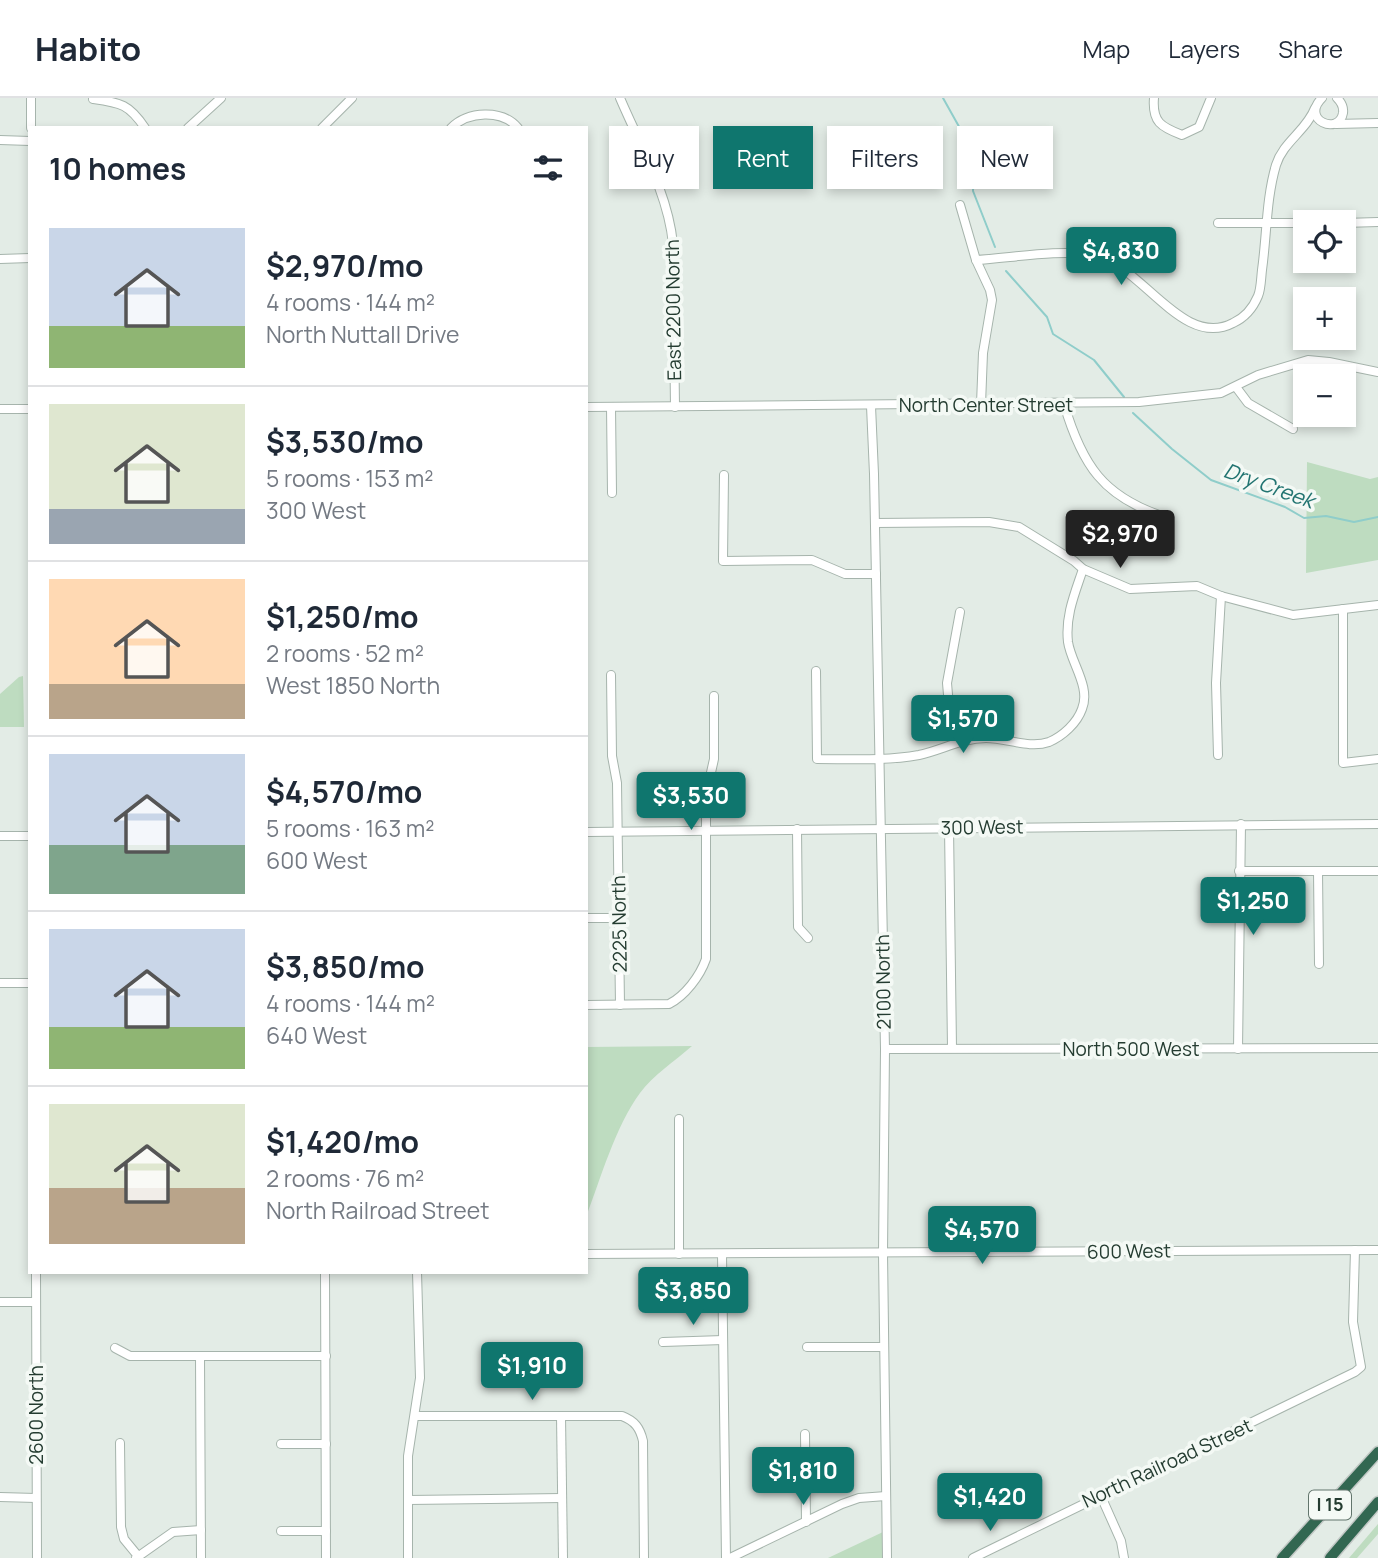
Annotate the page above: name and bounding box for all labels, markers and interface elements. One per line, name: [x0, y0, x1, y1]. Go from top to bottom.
text: Habito: [35, 26, 141, 71]
text: Map: [1083, 32, 1130, 65]
text: Layers: [1168, 32, 1240, 65]
text: Share: [1278, 32, 1343, 65]
chip: Buy: [609, 126, 699, 189]
chip: Rent: [713, 126, 813, 189]
chip: Filters: [827, 126, 943, 189]
chip: New: [957, 126, 1053, 189]
text: 10 homes: [49, 148, 186, 189]
icon: filters: [529, 149, 567, 187]
map controls: [1293, 210, 1356, 427]
button: locate: [1293, 210, 1356, 273]
pin: $4,830: [1064, 228, 1178, 287]
text: $4,830: [1082, 234, 1160, 266]
street label: East 2200 North: [659, 239, 687, 381]
text: $2,970/mo: [266, 245, 423, 286]
icon: home: [105, 256, 189, 340]
text: 4 rooms · 144 m²: [266, 286, 435, 318]
button: +: [1293, 287, 1356, 350]
text: North Nuttall Drive: [266, 318, 459, 350]
button: −: [1293, 364, 1356, 427]
street label: North Center Street: [899, 392, 1073, 418]
text: $3,530/mo: [266, 421, 424, 462]
icon: home: [105, 432, 189, 516]
water label: Dry Creek: [1220, 456, 1321, 515]
text: 5 rooms · 153 m²: [266, 462, 433, 494]
text: 300 West: [266, 494, 366, 526]
pin: $2,970: [1063, 510, 1177, 570]
text: $2,970: [1082, 517, 1158, 549]
text: $1,250/mo: [266, 596, 418, 637]
icon: home: [105, 607, 189, 691]
text: 2 rooms · 52 m²: [266, 637, 424, 669]
text: West 1850 North: [266, 669, 440, 701]
pin: $1,570: [906, 696, 1020, 755]
text: $1,570: [927, 702, 999, 734]
text: $4,570/mo: [266, 771, 422, 812]
pin: $3,530: [634, 772, 748, 832]
text: $3,530: [653, 779, 729, 811]
icon: home: [105, 782, 189, 866]
text: 5 rooms · 163 m²: [266, 812, 434, 844]
street label: 300 West: [940, 813, 1024, 841]
text: 600 West: [266, 844, 368, 876]
street label: 2225 North: [605, 875, 633, 973]
pin: $1,250: [1196, 878, 1310, 937]
text: $1,250: [1217, 884, 1289, 916]
street label: 2100 North: [869, 934, 897, 1030]
text: $3,850/mo: [266, 946, 424, 987]
icon: home: [105, 957, 189, 1041]
text: 4 rooms · 144 m²: [266, 987, 435, 1019]
text: 640 West: [266, 1019, 367, 1051]
street label: North 500 West: [1062, 1036, 1200, 1062]
text: $1,420/mo: [266, 1121, 419, 1162]
icon: home: [105, 1132, 189, 1216]
text: 2 rooms · 76 m²: [266, 1162, 424, 1194]
text: North Railroad Street: [266, 1194, 489, 1226]
pin: $4,570: [925, 1206, 1039, 1266]
text: $4,570: [944, 1213, 1020, 1245]
street label: 600 West: [1087, 1237, 1171, 1265]
pin: $3,850: [636, 1268, 750, 1327]
text: $3,850: [654, 1274, 732, 1306]
pin: $1,910: [475, 1342, 589, 1402]
text: $1,910: [497, 1349, 567, 1381]
street label: 2600 North: [23, 1365, 49, 1465]
street label: North Railroad Street: [1078, 1412, 1256, 1514]
pin: $1,810: [746, 1448, 860, 1507]
text: $1,810: [768, 1454, 838, 1486]
pin: $1,420: [933, 1474, 1047, 1533]
text: $1,420: [953, 1480, 1027, 1512]
road number: I 15: [1309, 1490, 1351, 1520]

